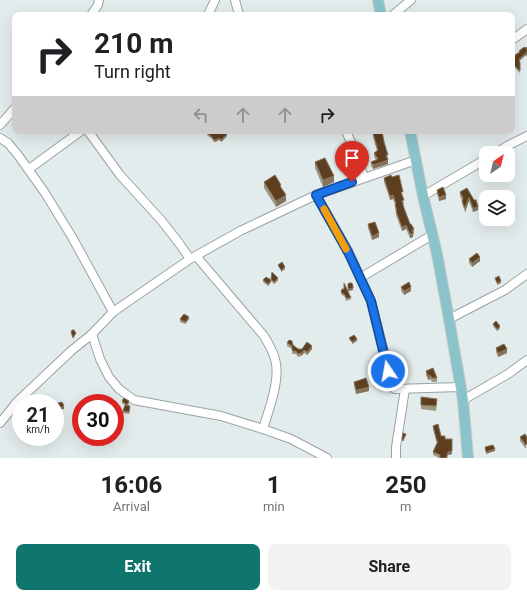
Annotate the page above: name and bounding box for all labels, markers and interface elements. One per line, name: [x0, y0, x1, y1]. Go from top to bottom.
text: 210 m: [94, 27, 173, 60]
icon: right: [28, 28, 80, 80]
text: Turn right: [94, 61, 171, 82]
icon: left: [190, 104, 212, 126]
icon: ahead: [232, 104, 254, 126]
icon: ahead: [274, 104, 296, 126]
icon: right: [316, 104, 338, 126]
pin: [335, 141, 369, 182]
north arrow: [479, 146, 515, 182]
map controls: [479, 146, 515, 226]
icon: arrive: [341, 147, 363, 169]
button: layers: [479, 190, 515, 226]
position arrow: [367, 350, 409, 392]
speed limit sign: 30: [72, 394, 124, 446]
text: 21: [27, 403, 49, 427]
text: km/h: [26, 424, 50, 435]
text: 16:06: [101, 471, 162, 499]
text: 1: [267, 471, 281, 499]
text: 250: [385, 471, 426, 499]
text: Arrival: [113, 499, 150, 514]
text: min: [263, 499, 285, 514]
text: m: [400, 499, 412, 514]
button: Exit: [16, 544, 260, 590]
button: Share: [268, 544, 511, 590]

